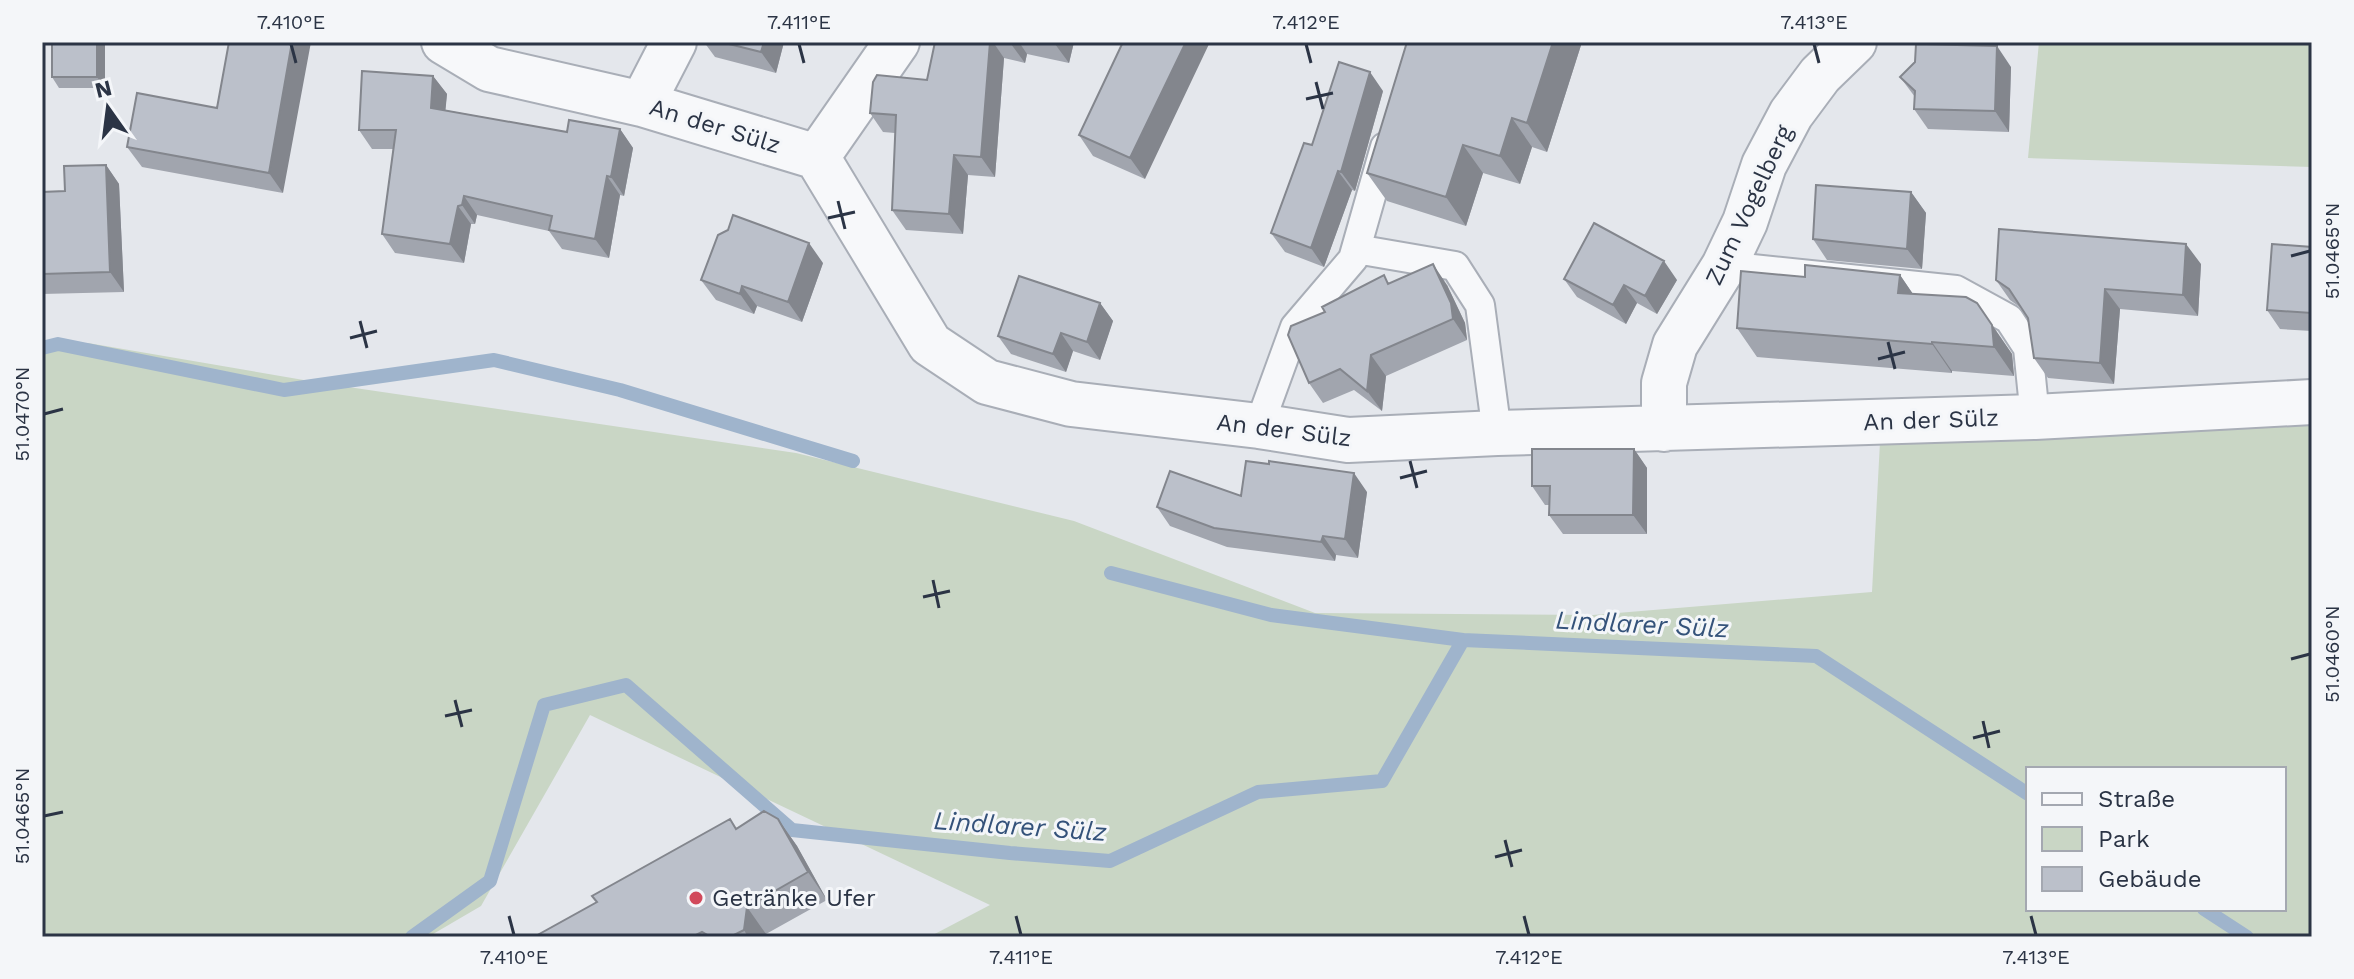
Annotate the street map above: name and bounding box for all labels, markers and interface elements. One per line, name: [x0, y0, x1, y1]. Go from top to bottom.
text: 7.410°E: [257, 10, 325, 34]
text: 7.411°E: [767, 10, 831, 34]
text: 7.412°E: [1272, 10, 1340, 34]
text: 7.413°E: [1780, 10, 1848, 34]
north arrow: [68, 68, 148, 148]
text: N: [92, 75, 114, 103]
street label: An der Sülz: [646, 93, 784, 159]
street label: Zum Vogelberg: [1700, 120, 1798, 289]
text: 51.0465°N: [2320, 203, 2344, 299]
text: 51.0470°N: [10, 366, 34, 462]
street label: An der Sülz: [1863, 404, 1999, 436]
street label: An der Sülz: [1215, 408, 1353, 452]
water label: Lindlarer Sülz: [1555, 604, 1730, 644]
text: 51.0460°N: [2320, 605, 2344, 703]
legend: [2026, 767, 2286, 911]
text: 51.0465°N: [10, 768, 34, 864]
text: Straße: [2098, 785, 2175, 813]
water label: Lindlarer Sülz: [933, 805, 1108, 847]
text: Park: [2098, 825, 2150, 853]
text: Gebäude: [2098, 865, 2202, 893]
place label: Getränke Ufer: [712, 884, 876, 912]
marker: Getränke Ufer: [687, 889, 705, 907]
text: 7.410°E: [480, 945, 548, 969]
text: 7.411°E: [989, 945, 1053, 969]
text: 7.412°E: [1495, 945, 1563, 969]
text: 7.413°E: [2002, 945, 2070, 969]

